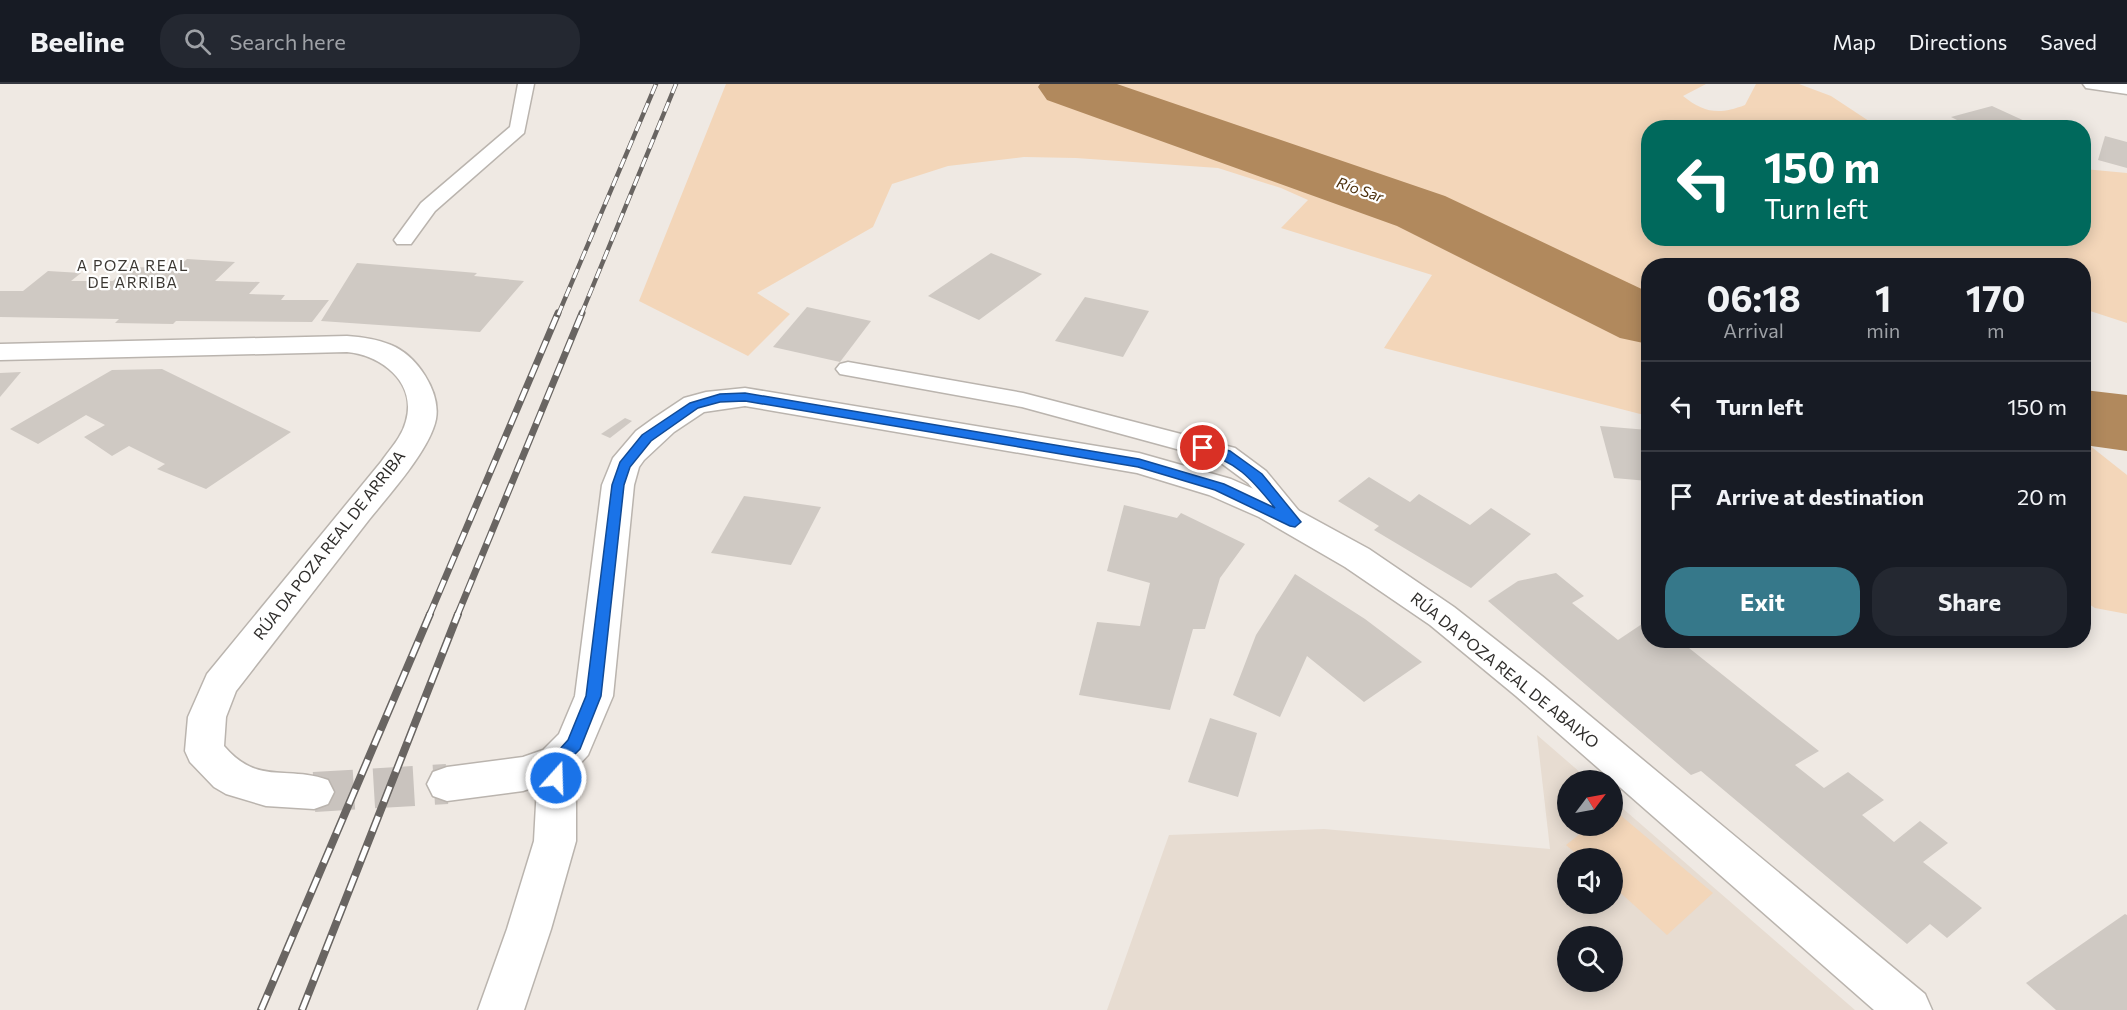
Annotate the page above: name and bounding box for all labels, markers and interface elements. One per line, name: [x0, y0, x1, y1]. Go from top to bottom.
search box: [160, 14, 580, 68]
text: Beeline: [30, 24, 124, 58]
icon: search: [181, 25, 214, 58]
text: Search here: [229, 28, 346, 55]
text: Map: [1833, 29, 1876, 54]
text: Directions: [1909, 29, 2007, 54]
text: Saved: [2040, 29, 2097, 54]
text: 150 m: [1764, 140, 1880, 192]
icon: left: [1665, 144, 1743, 222]
water label: Río Sar: [1335, 173, 1387, 206]
text: Turn left: [1764, 192, 1868, 225]
district label: A POZA REAL DE ARRIBA: [77, 256, 189, 291]
text: 06:18: [1706, 275, 1801, 319]
text: 1: [1875, 275, 1891, 319]
text: 170: [1966, 275, 2026, 319]
text: Arrival: [1723, 318, 1784, 342]
text: min: [1866, 318, 1900, 342]
text: m: [1987, 318, 2004, 342]
icon: left: [1665, 390, 1698, 423]
text: Turn left: [1716, 393, 1803, 420]
text: 150 m: [2007, 393, 2067, 420]
pin: [1177, 422, 1228, 473]
icon: arrive: [1186, 431, 1219, 464]
street label: RÚA DA POZA REAL DE ARRIBA: [249, 446, 408, 643]
icon: arrive: [1665, 480, 1698, 513]
text: Arrive at destination: [1716, 483, 1924, 510]
text: 20 m: [2017, 483, 2067, 510]
button: Exit: [1665, 567, 1860, 636]
button: Share: [1872, 567, 2067, 636]
street label: RÚA DA POZA REAL DE ABAIXO: [1407, 588, 1603, 752]
position arrow: [524, 746, 588, 810]
north arrow: [1557, 770, 1623, 836]
map controls: [1557, 770, 1623, 992]
button: sound: [1557, 848, 1623, 914]
button: search: [1557, 926, 1623, 992]

